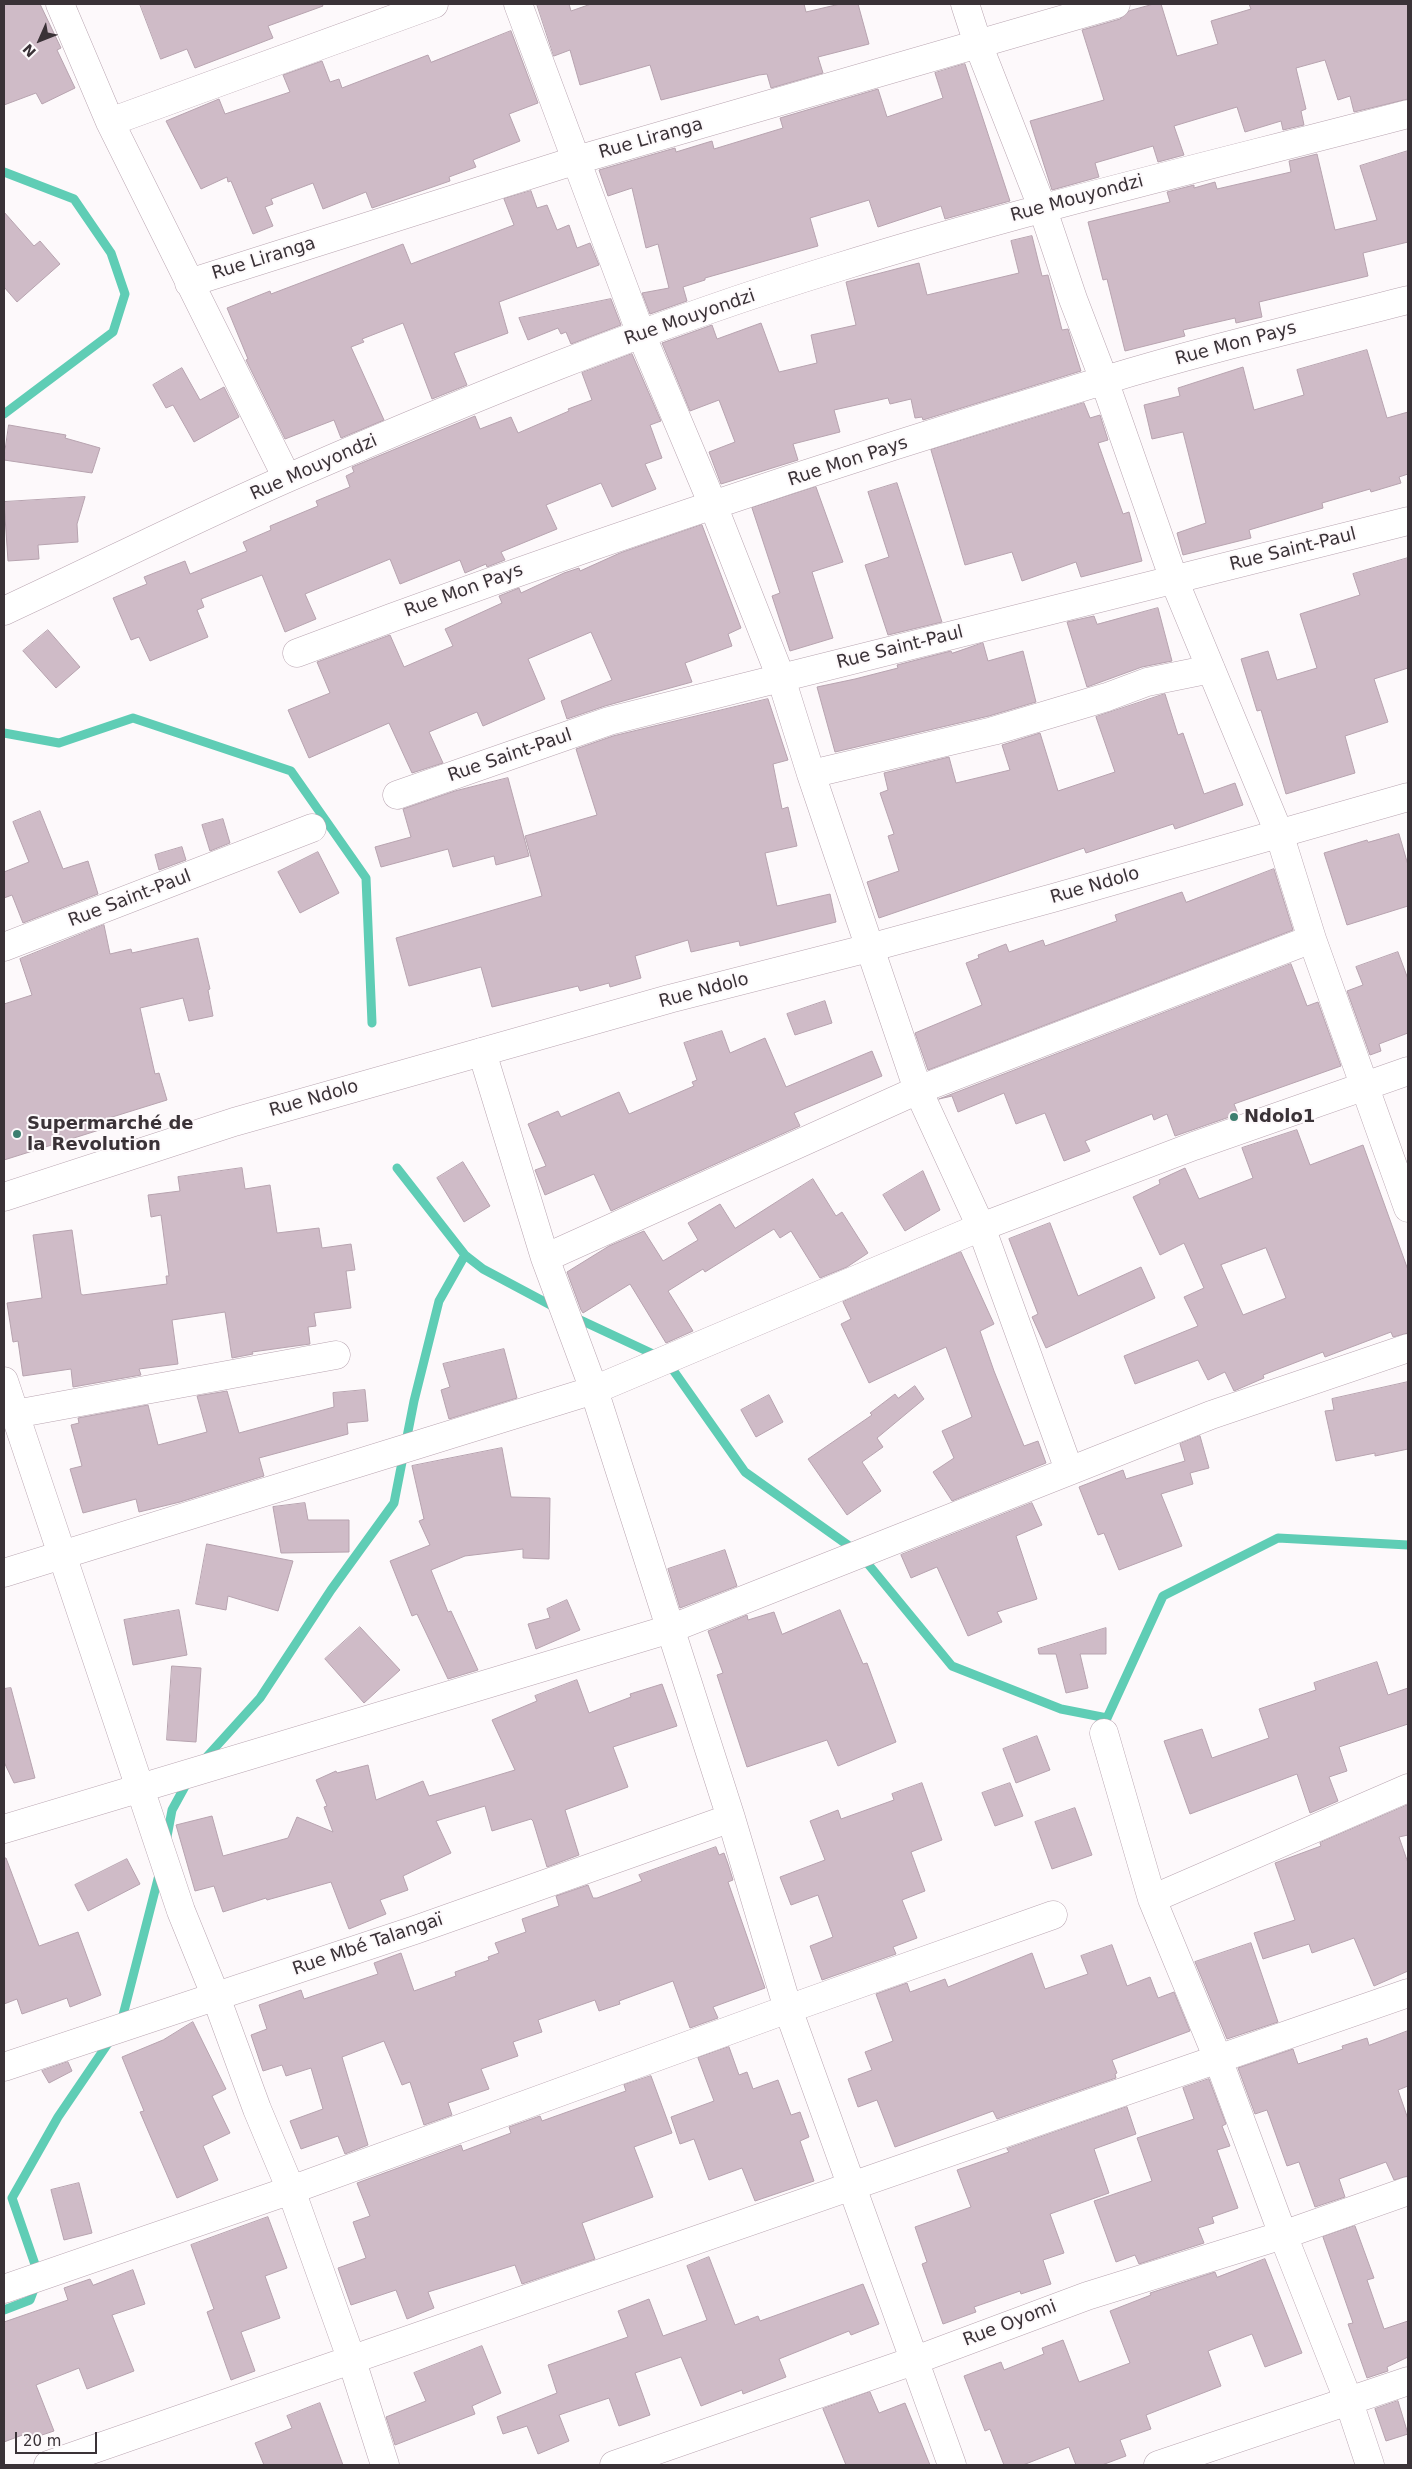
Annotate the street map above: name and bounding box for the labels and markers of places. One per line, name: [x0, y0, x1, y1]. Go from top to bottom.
place label: Ndolo1: [1244, 1106, 1315, 1128]
marker: Ndolo1: [1228, 1111, 1240, 1123]
place label: Supermarché de la Revolution: [27, 1113, 194, 1156]
marker: Supermarché de la Revolution: [11, 1128, 23, 1140]

